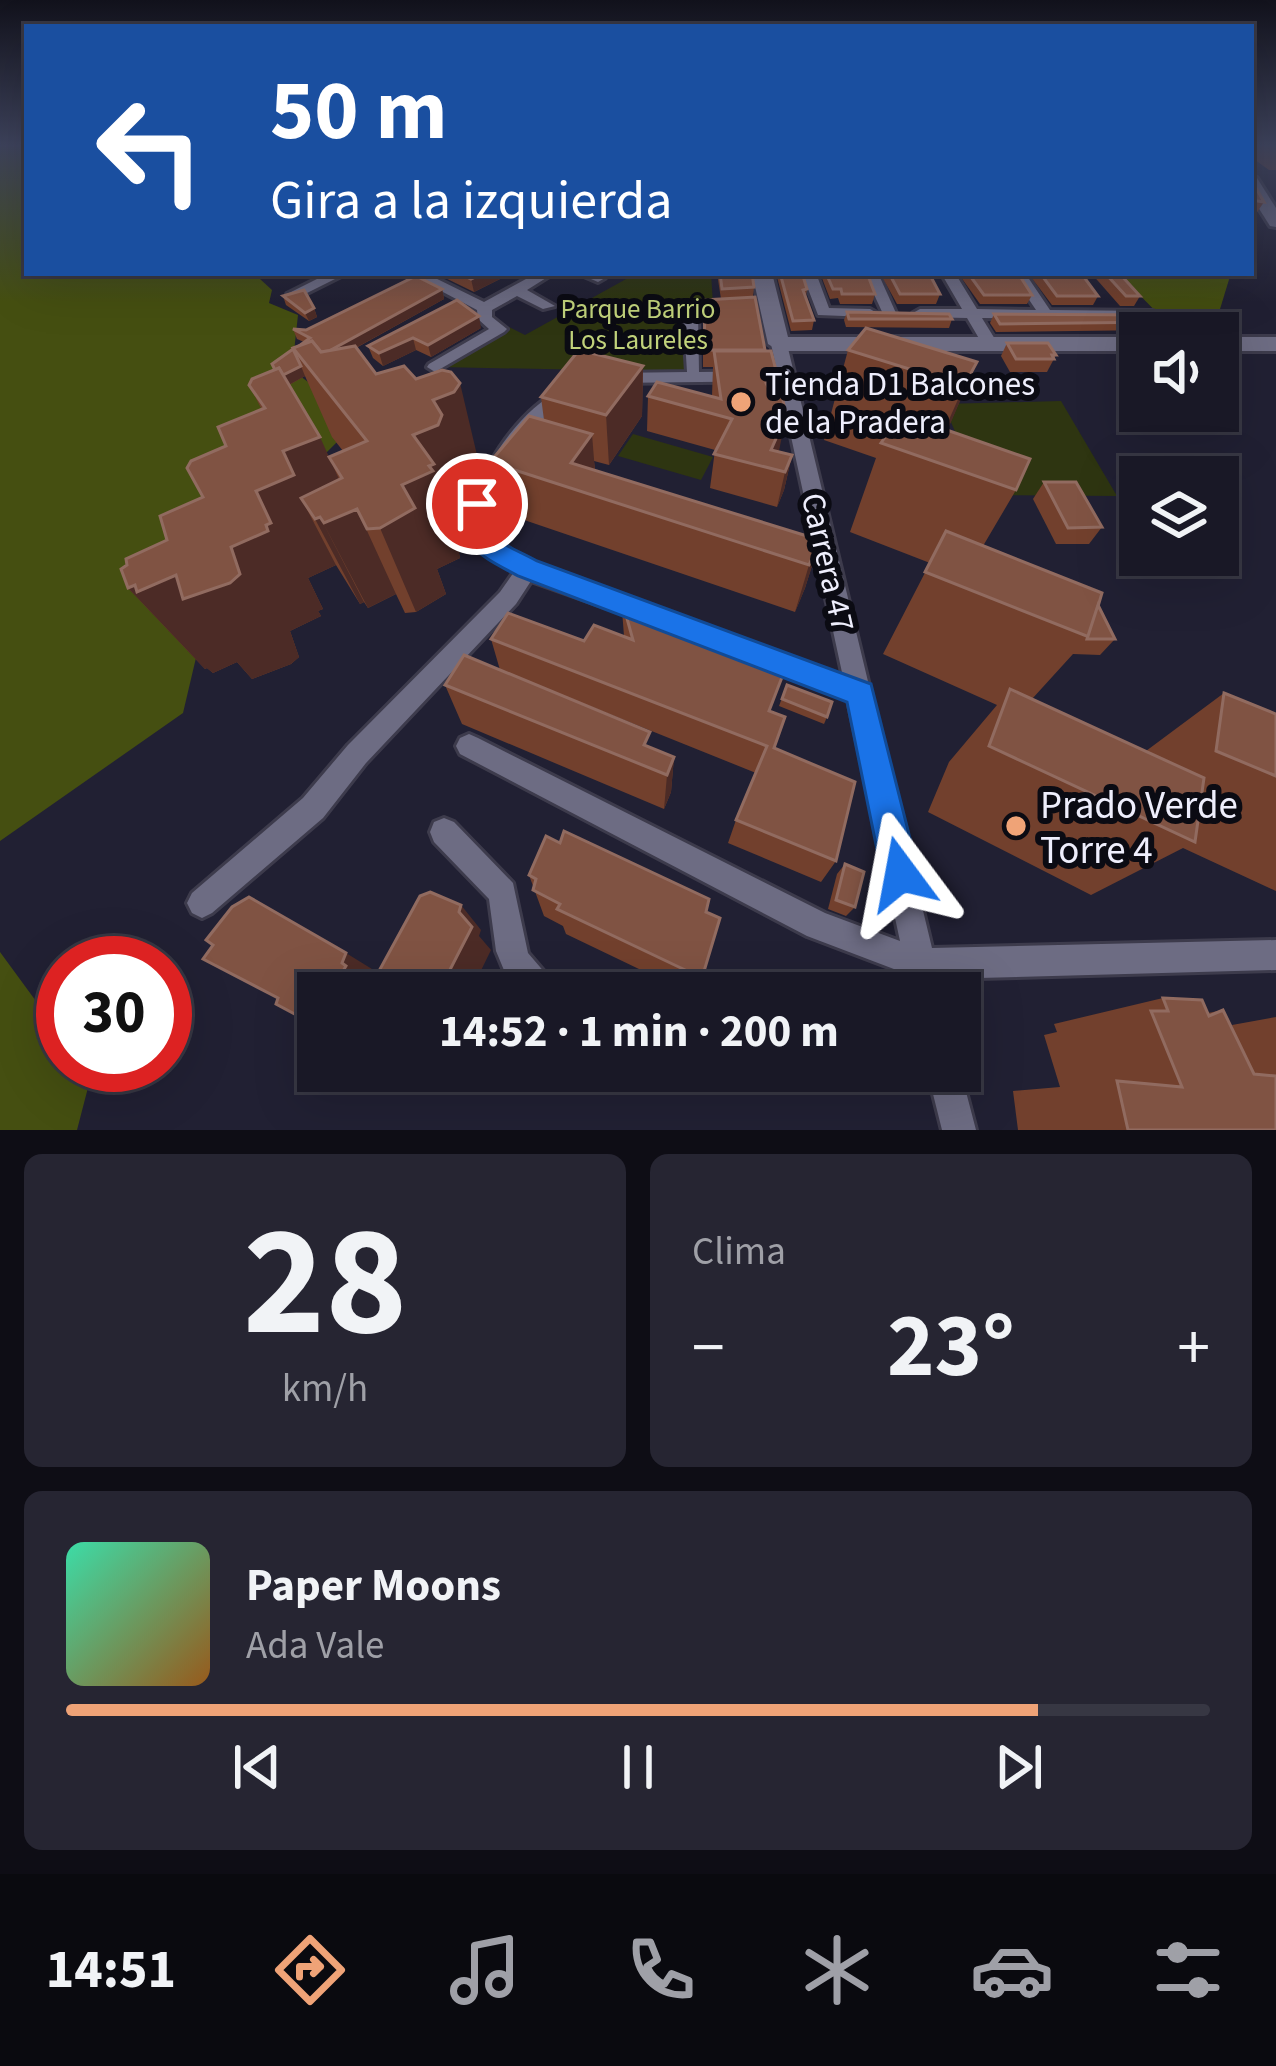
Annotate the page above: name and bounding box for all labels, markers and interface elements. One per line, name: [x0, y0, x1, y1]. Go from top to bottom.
text: 50 m: [270, 52, 448, 172]
icon: left: [72, 72, 228, 228]
text: Gira a la izquierda: [270, 163, 672, 240]
park label: Parque Barrio Los Laureles: [561, 290, 715, 360]
map controls: [1119, 312, 1239, 576]
button: sound: [1119, 312, 1239, 432]
place label: Tienda D1 Balcones de la Pradera: [765, 361, 1035, 446]
marker: Tienda D1 Balcones de la Pradera: [728, 389, 754, 415]
pin: [426, 453, 528, 555]
button: layers: [1119, 456, 1239, 576]
icon: arrive: [444, 471, 510, 537]
street label: Carrera 47: [789, 488, 866, 636]
place label: Prado Verde Torre 4: [1040, 778, 1238, 879]
position arrow: [838, 811, 964, 937]
marker: Prado Verde Torre 4: [1003, 813, 1029, 839]
speed limit sign: 30: [36, 936, 192, 1092]
text: 14:52 · 1 min · 200 m: [439, 1000, 839, 1064]
text: 28: [243, 1172, 407, 1394]
text: Clima: [692, 1224, 786, 1280]
text: 23°: [887, 1283, 1015, 1411]
text: −: [692, 1301, 725, 1395]
text: +: [1177, 1301, 1210, 1395]
text: km/h: [282, 1361, 368, 1417]
text: Paper Moons: [246, 1554, 501, 1618]
text: Ada Vale: [246, 1618, 384, 1674]
icon: previous: [224, 1734, 290, 1800]
icon: pause: [605, 1734, 671, 1800]
icon: next: [986, 1734, 1052, 1800]
icon: directions: [268, 1928, 352, 2012]
icon: music: [443, 1928, 527, 2012]
icon: phone: [619, 1928, 703, 2012]
icon: climate: [795, 1928, 879, 2012]
icon: car: [970, 1928, 1054, 2012]
icon: filters: [1146, 1928, 1230, 2012]
text: 14:51: [46, 1932, 176, 2009]

